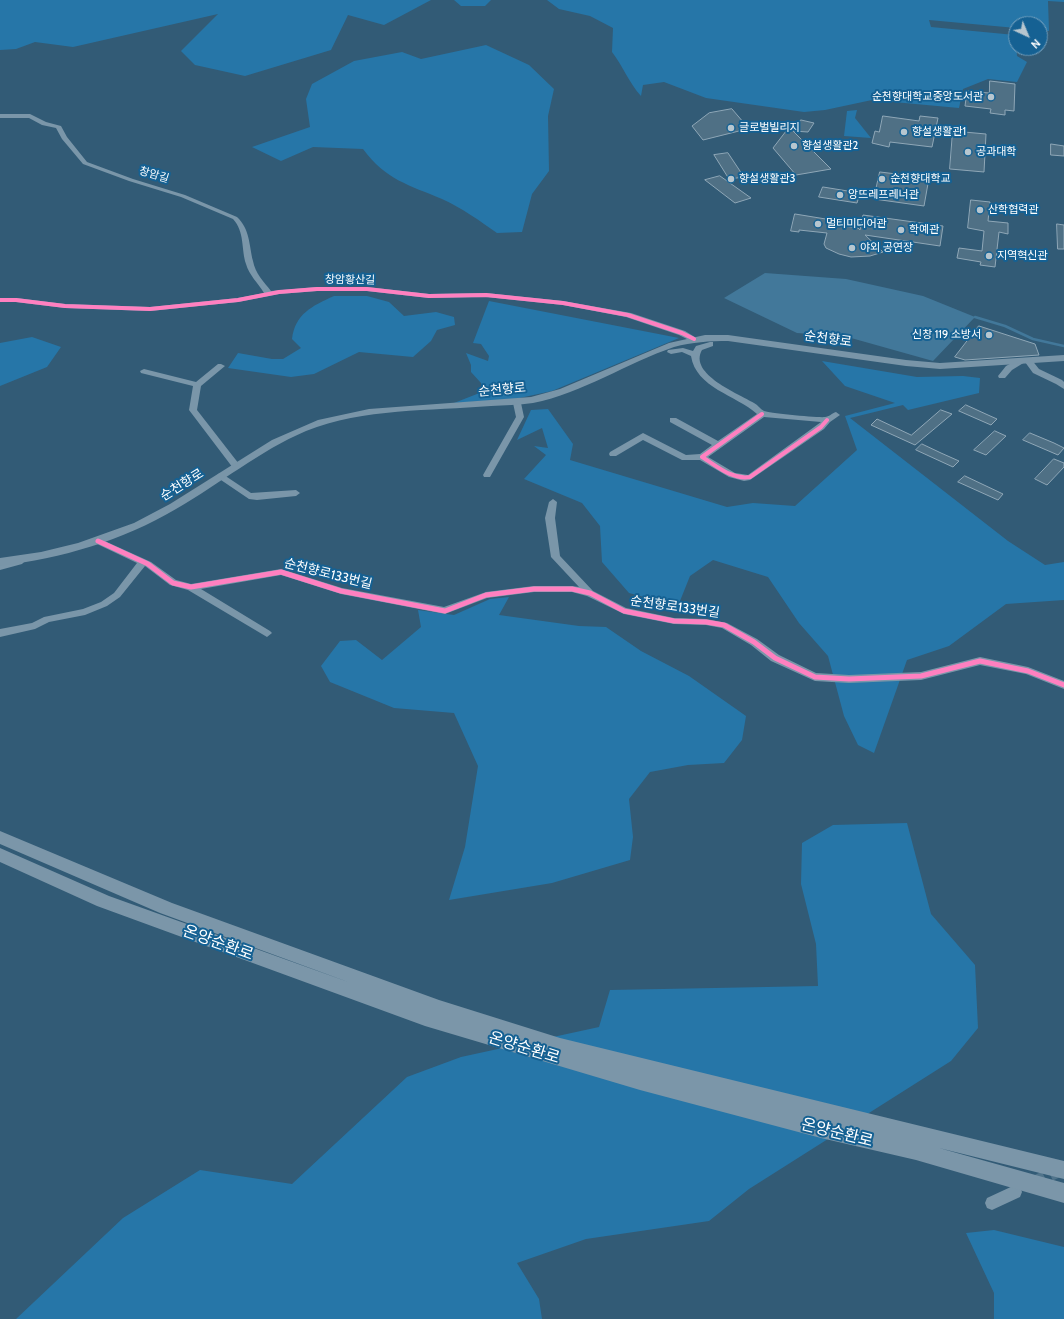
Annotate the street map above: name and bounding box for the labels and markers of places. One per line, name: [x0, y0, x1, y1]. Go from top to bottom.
place label: 순천향대학교중앙도서관: [872, 90, 983, 104]
marker: 순천향대학교중앙도서관: [986, 92, 996, 102]
place label: 글로벌빌리지: [739, 121, 800, 135]
marker: 글로벌빌리지: [726, 123, 736, 133]
place label: 향설생활관1: [912, 125, 966, 139]
marker: 향설생활관1: [899, 127, 909, 137]
place label: 향설생활관2: [802, 139, 858, 153]
marker: 향설생활관2: [789, 141, 799, 151]
place label: 공과대학: [976, 145, 1016, 159]
marker: 공과대학: [963, 147, 973, 157]
place label: 향설생활관3: [739, 172, 796, 186]
place label: 순천향대학교: [890, 172, 951, 186]
marker: 향설생활관3: [726, 174, 736, 184]
marker: 순천향대학교: [877, 174, 887, 184]
place label: 앙뜨레프레너관: [848, 188, 919, 202]
marker: 앙뜨레프레너관: [835, 190, 845, 200]
place label: 산학협력관: [988, 203, 1039, 217]
marker: 산학협력관: [975, 205, 985, 215]
place label: 멀티미디어관: [826, 217, 887, 231]
marker: 멀티미디어관: [813, 219, 823, 229]
place label: 학예관: [909, 223, 939, 237]
marker: 학예관: [896, 225, 906, 235]
place label: 야외 공연장: [860, 241, 913, 255]
marker: 야외 공연장: [847, 243, 857, 253]
place label: 지역혁신관: [997, 249, 1048, 263]
marker: 지역혁신관: [984, 251, 994, 261]
place label: 신창 119 소방서: [912, 328, 981, 342]
marker: 신창 119 소방서: [984, 330, 994, 340]

